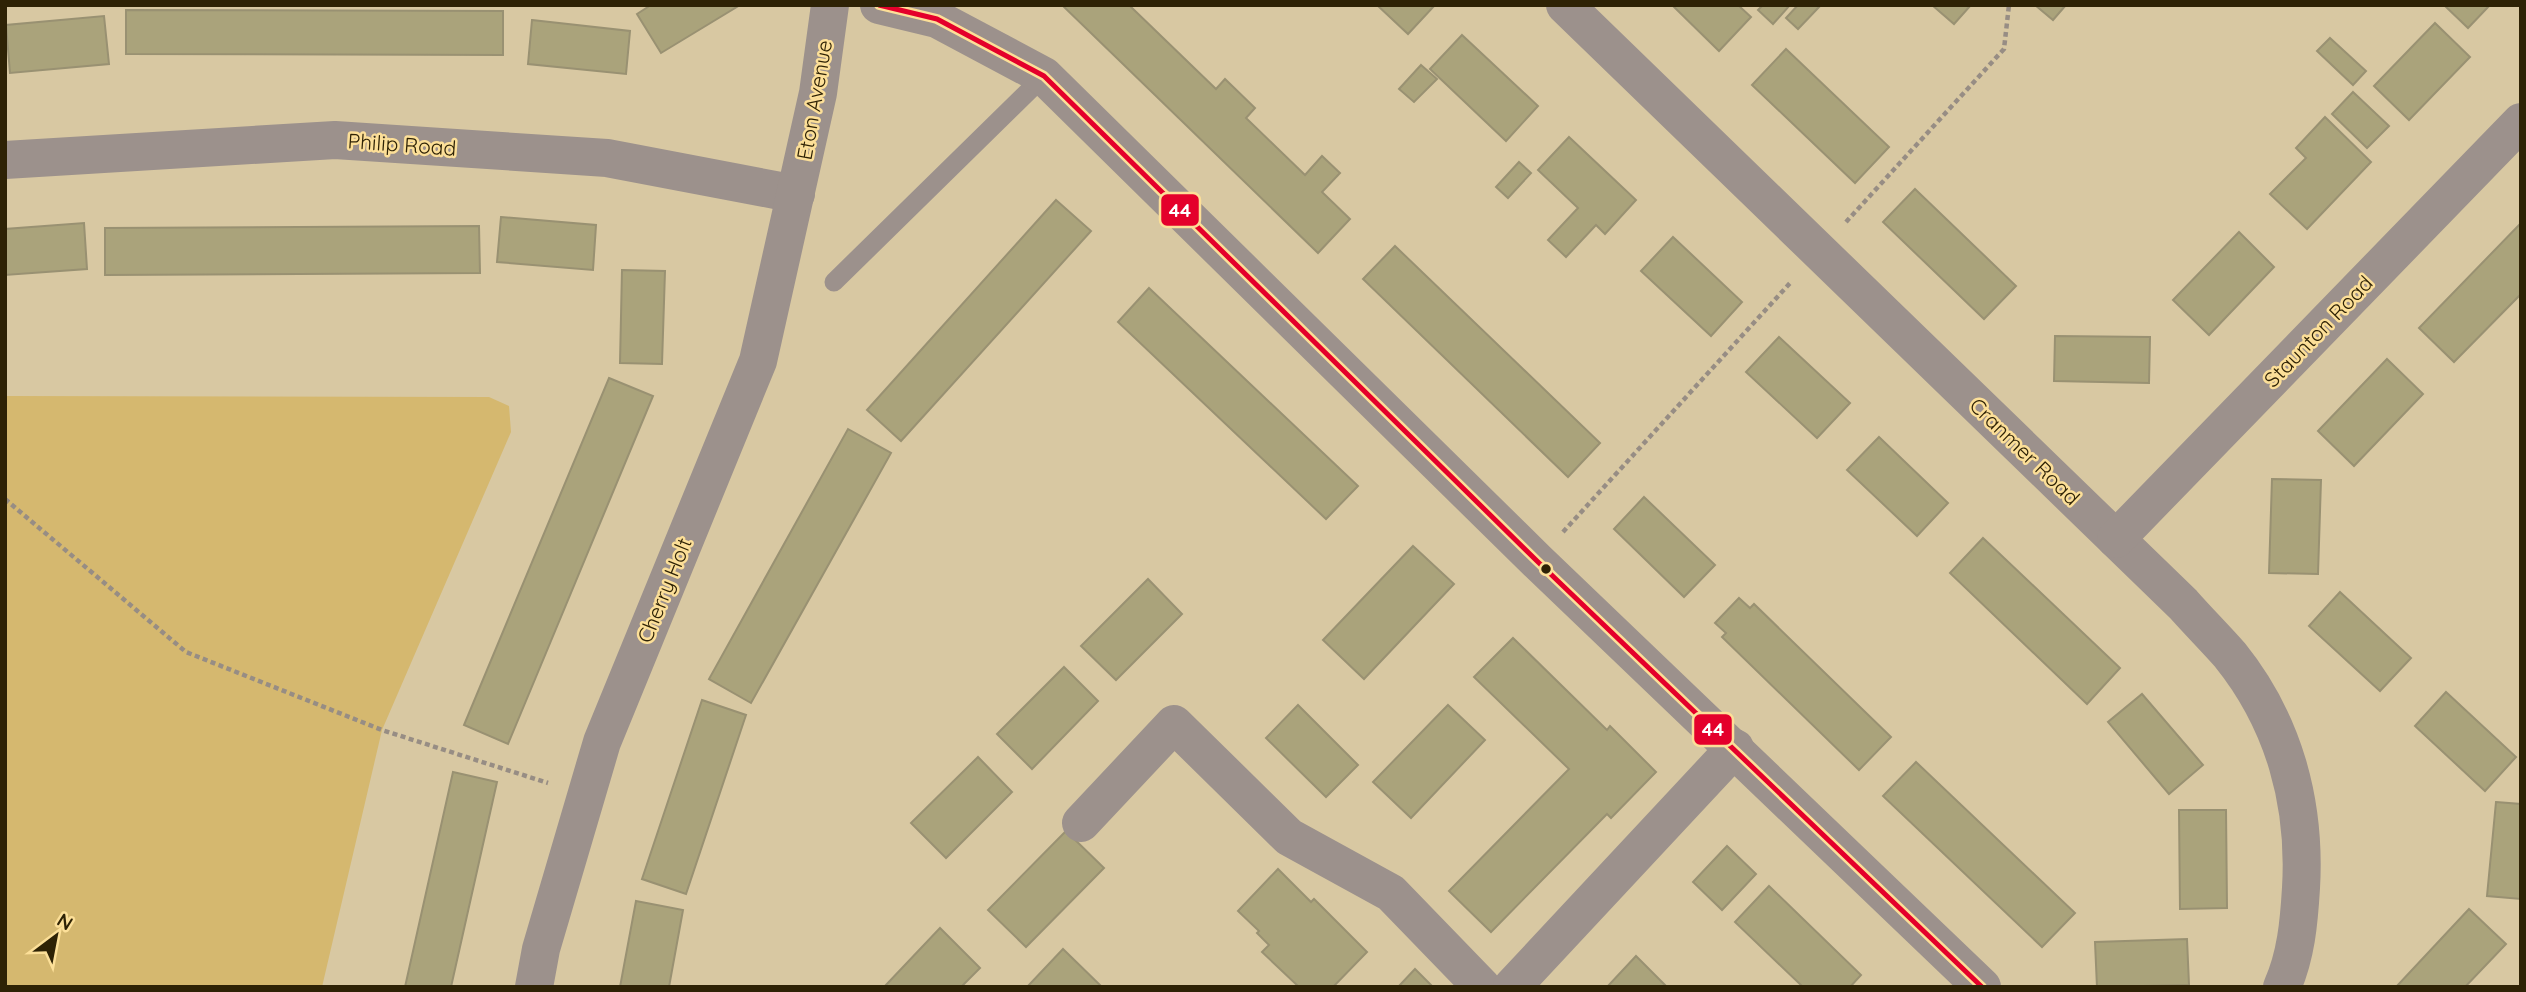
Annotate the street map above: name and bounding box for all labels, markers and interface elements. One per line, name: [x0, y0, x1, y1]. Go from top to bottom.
street label: Eton Avenue: [791, 38, 837, 162]
street label: Philip Road: [347, 127, 457, 161]
line badge: 44: [1160, 193, 1200, 227]
text: 44: [1169, 198, 1191, 222]
street label: Staunton Road: [2258, 270, 2378, 392]
street label: Cranmer Road: [1964, 392, 2086, 510]
street label: Cherry Holt: [631, 534, 697, 646]
unlabelled marker: [1539, 562, 1553, 576]
line badge: 44: [1693, 713, 1733, 746]
text: 44: [1702, 717, 1724, 741]
north arrow: [21, 901, 91, 971]
text: N: [53, 908, 77, 935]

